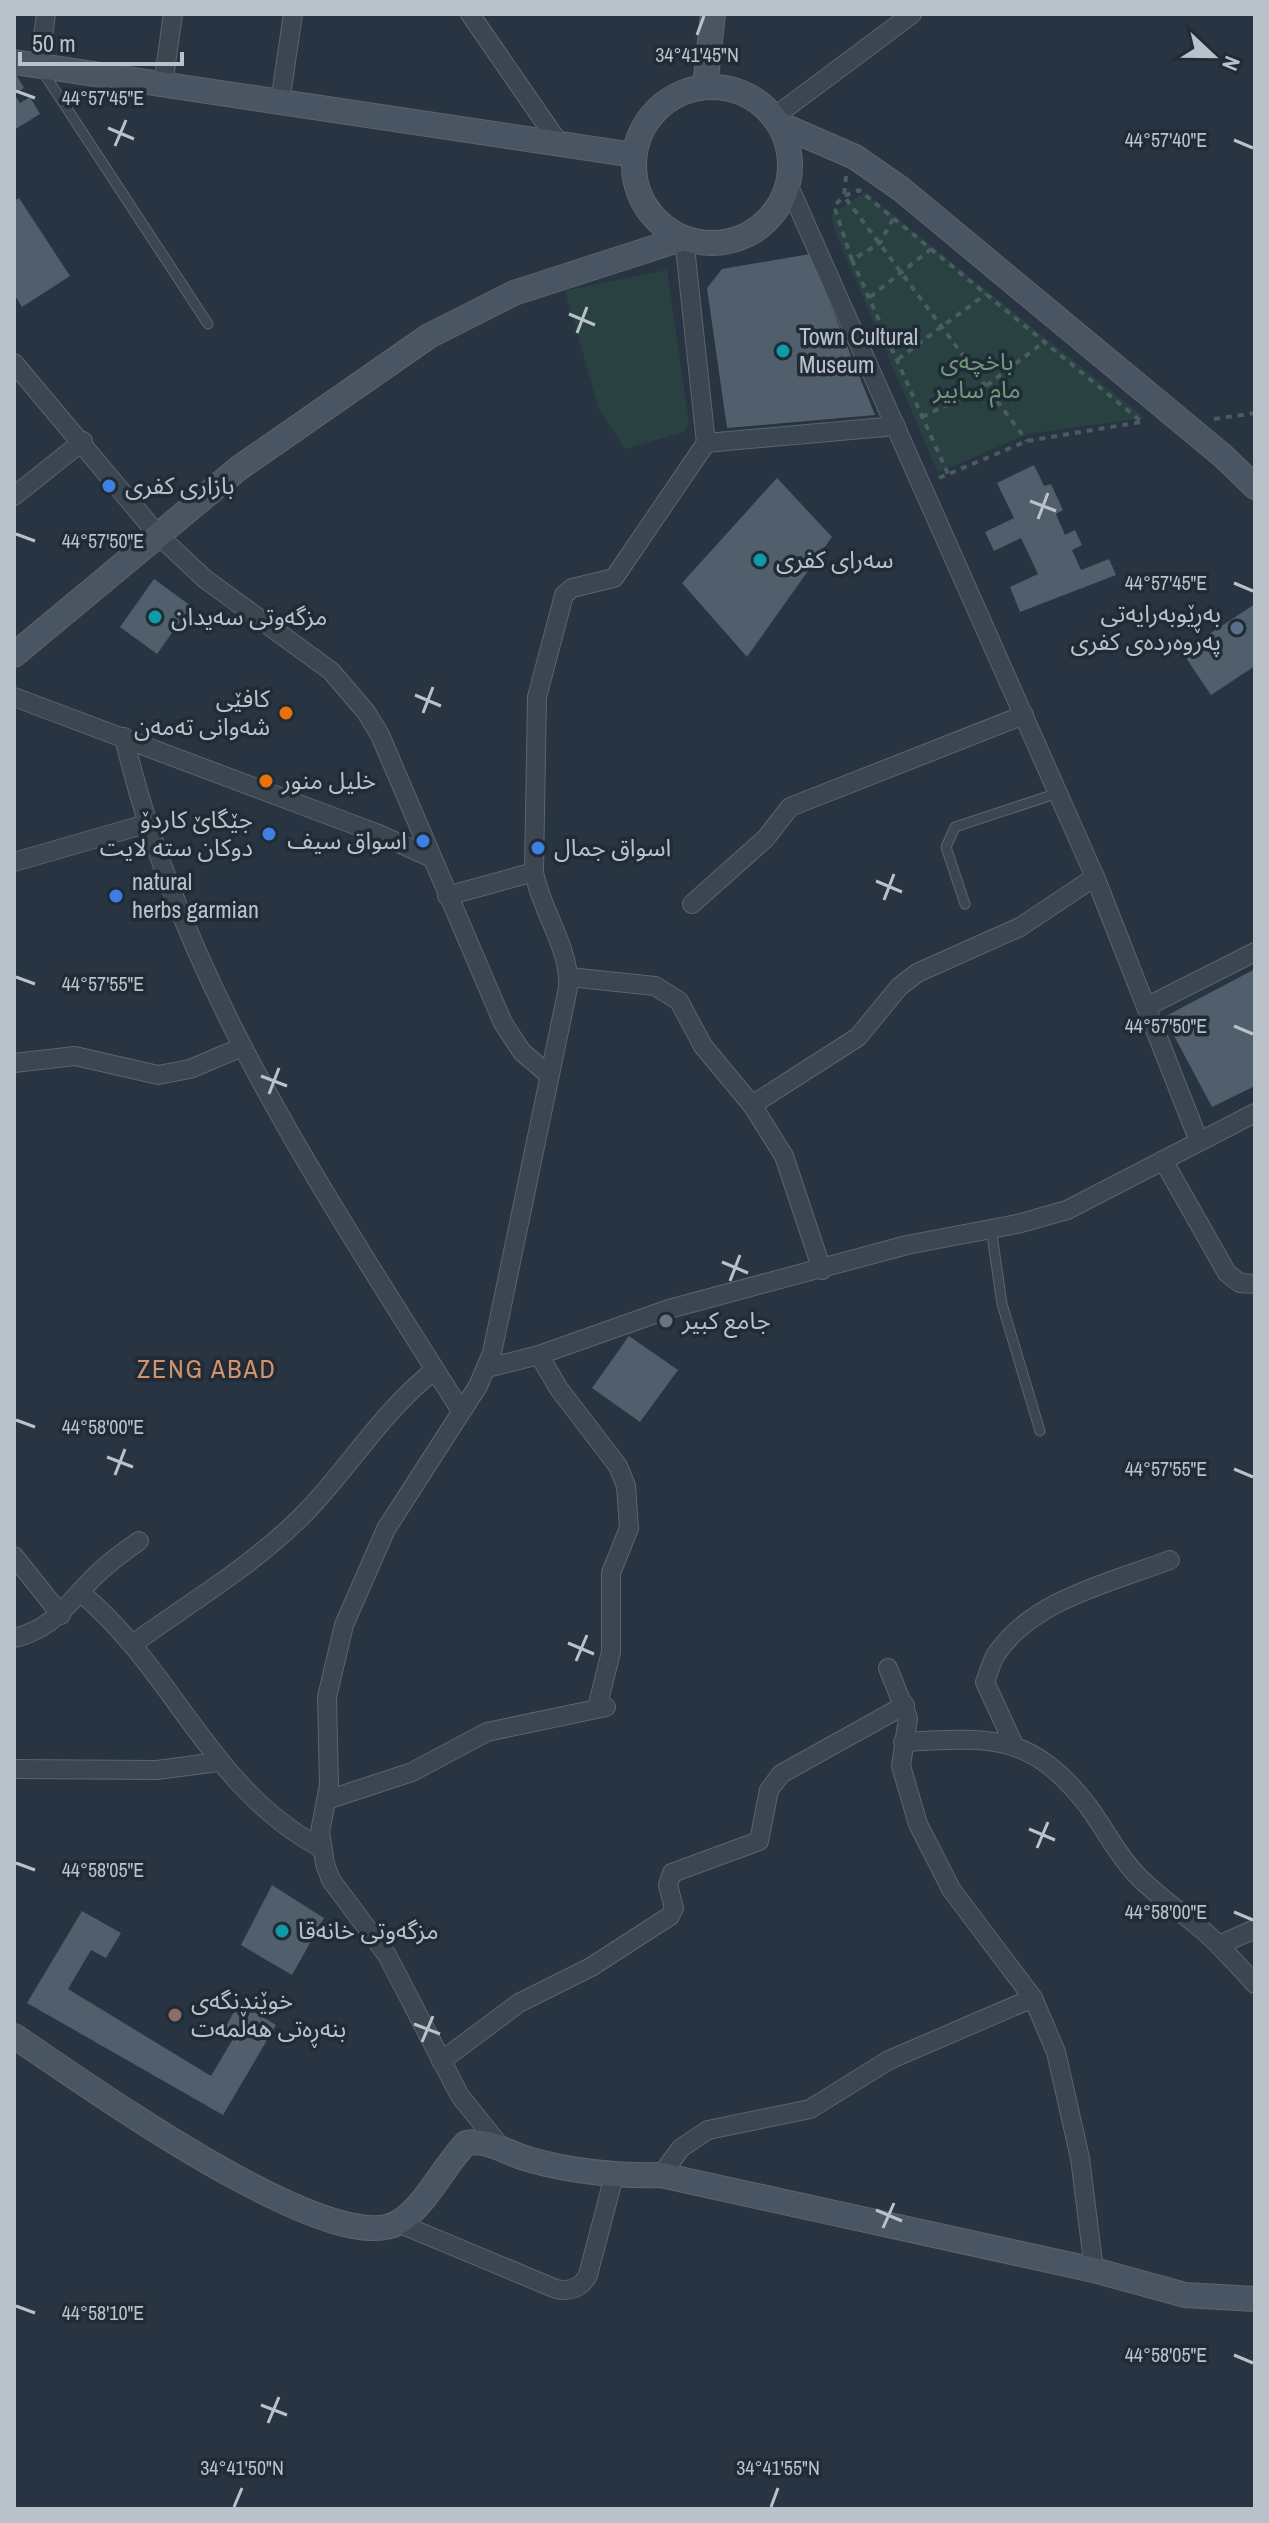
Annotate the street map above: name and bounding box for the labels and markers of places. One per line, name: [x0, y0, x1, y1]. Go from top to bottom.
place label: Town Cultural Museum: [799, 320, 918, 380]
marker: Town Cultural Museum: [774, 342, 792, 360]
place label: بازاری کفری: [125, 469, 234, 501]
marker: بازاری کفری: [100, 477, 118, 495]
place label: سەرای کفری: [776, 543, 894, 575]
marker: سەرای کفری: [751, 551, 769, 569]
place label: بەڕێوبەرایەتی پەروەردەی کفری: [1070, 597, 1221, 657]
place label: مزگەوتی سەیدان: [171, 600, 327, 632]
marker: مزگەوتی سەیدان: [146, 608, 164, 626]
marker: بەڕێوبەرایەتی پەروەردەی کفری: [1228, 619, 1246, 637]
place label: کافێی شەوانی تەمەن: [134, 682, 271, 742]
marker: کافێی شەوانی تەمەن: [277, 704, 295, 722]
place label: خلیل منور: [281, 764, 376, 796]
marker: خلیل منور: [257, 772, 275, 790]
place label: جێگاێ کاردۆ دوکان ستە لایت: [100, 803, 253, 863]
place label: اسواق سيف: [287, 824, 407, 856]
marker: جێگاێ کاردۆ دوکان ستە لایت: [260, 825, 278, 843]
place label: اسواق جمال: [554, 831, 671, 863]
marker: اسواق سيف: [414, 832, 432, 850]
marker: اسواق جمال: [529, 839, 547, 857]
place label: natural herbs garmian: [132, 865, 259, 925]
marker: natural herbs garmian: [107, 887, 125, 905]
place label: جامع كبير: [681, 1304, 771, 1338]
marker: جامع كبير: [657, 1312, 675, 1330]
place label: مزگەوتی خانەقا: [298, 1914, 439, 1946]
marker: مزگەوتی خانەقا: [273, 1922, 291, 1940]
place label: خوێندنگەی بنەڕەتی هەڵمەت: [191, 1984, 346, 2049]
marker: خوێندنگەی بنەڕەتی هەڵمەت: [166, 2006, 184, 2024]

